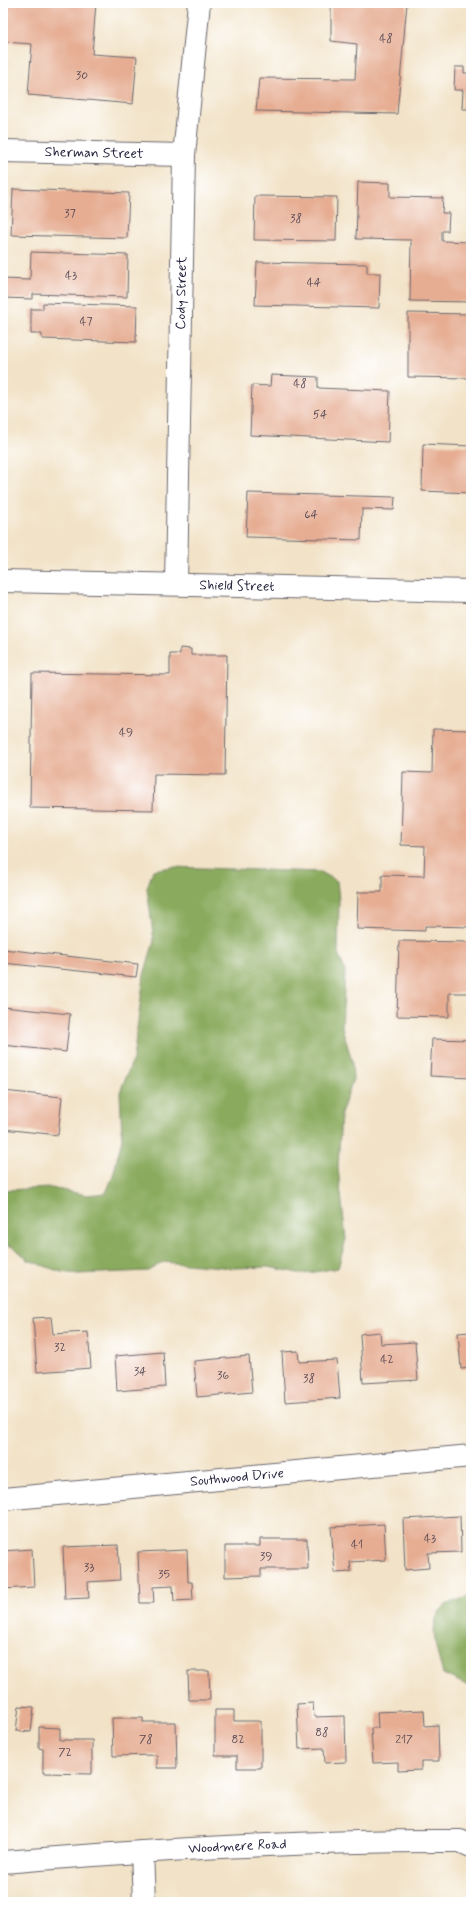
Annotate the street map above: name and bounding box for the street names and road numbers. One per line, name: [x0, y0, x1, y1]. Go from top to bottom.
street label: Sherman Street: [44, 143, 144, 163]
street label: Cody Street: [172, 255, 191, 330]
street label: Shield Street: [199, 576, 275, 596]
street label: Southwood Drive: [189, 1464, 285, 1491]
street label: Woodmere Road: [188, 1835, 287, 1858]

